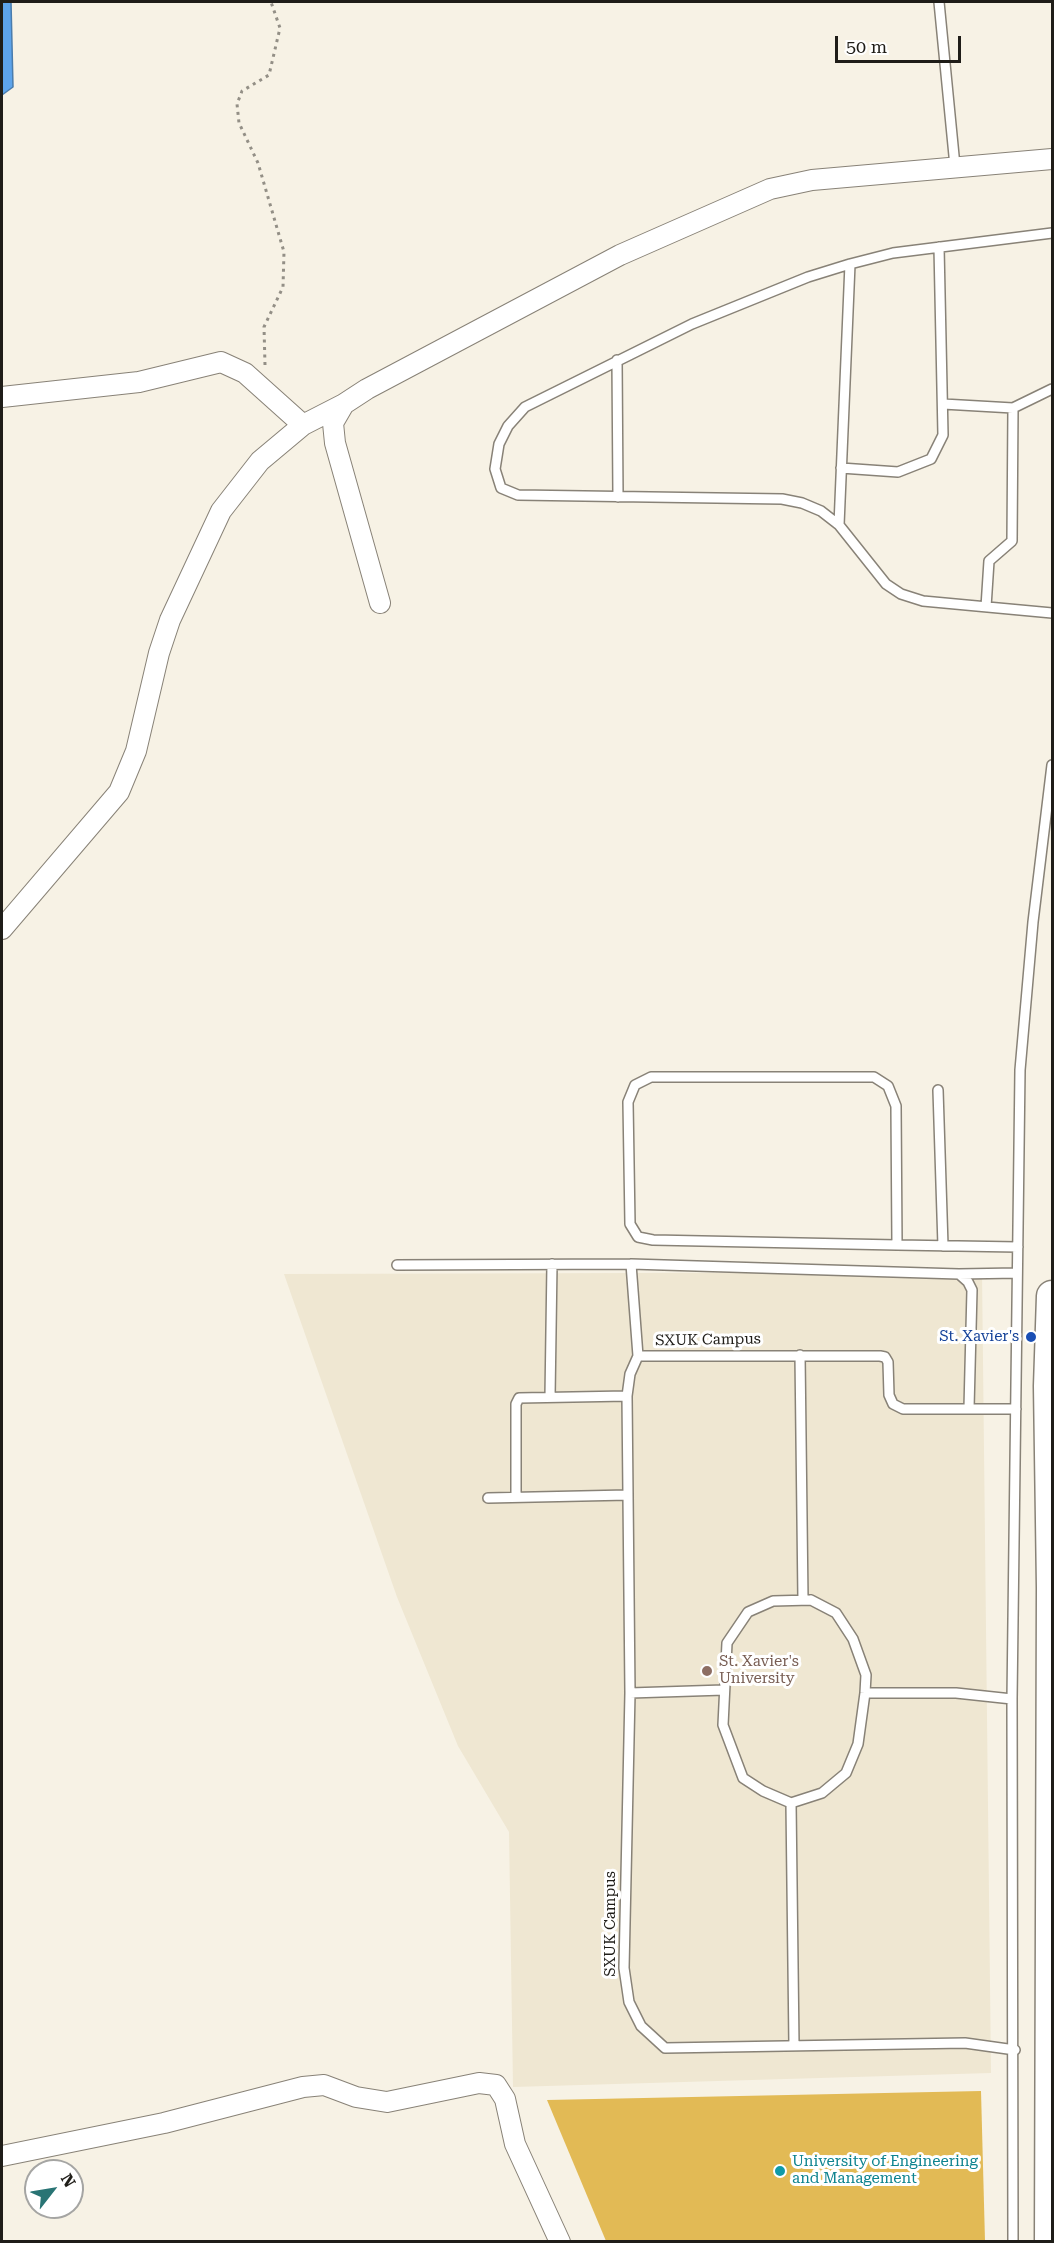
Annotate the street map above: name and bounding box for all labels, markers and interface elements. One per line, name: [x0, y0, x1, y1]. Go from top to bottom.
scale bar: [838, 24, 964, 62]
text: 50 m: [846, 36, 887, 57]
place label: St. Xavier's: [939, 1328, 1019, 1346]
street label: SXUK Campus: [655, 1330, 761, 1350]
marker: St. Xavier's: [1024, 1330, 1038, 1344]
place label: St. Xavier's University: [719, 1653, 799, 1688]
marker: St. Xavier's University: [700, 1664, 714, 1678]
street label: SXUK Campus: [602, 1871, 620, 1977]
place label: University of Engineering and Management: [792, 2153, 978, 2188]
north arrow: [24, 2159, 84, 2219]
marker: University of Engineering and Management: [773, 2164, 787, 2178]
text: N: [57, 2170, 79, 2191]

